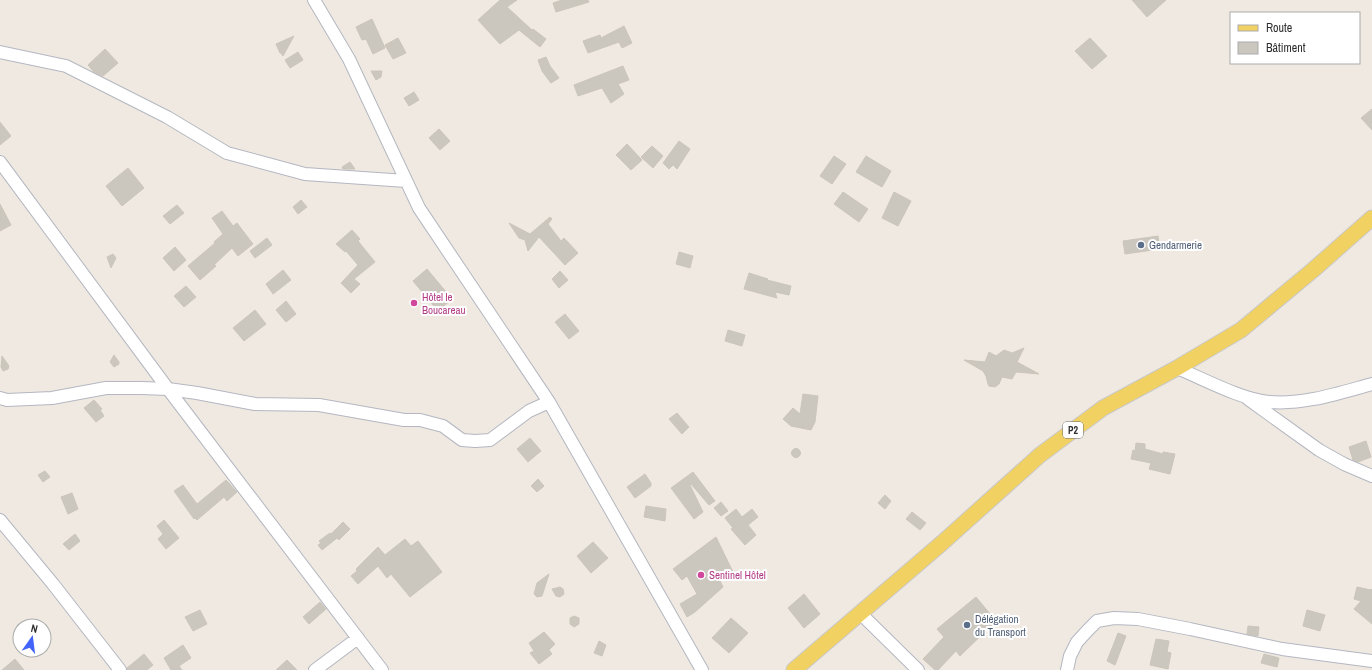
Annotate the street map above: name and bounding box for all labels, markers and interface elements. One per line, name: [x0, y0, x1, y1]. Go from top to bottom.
legend: [1230, 12, 1360, 64]
text: Route: [1266, 20, 1292, 36]
text: Bâtiment: [1266, 40, 1306, 56]
place label: Gendarmerie: [1149, 238, 1202, 252]
marker: Gendarmerie: [1136, 240, 1146, 250]
place label: Hôtel le Boucareau: [422, 290, 466, 317]
marker: Hôtel le Boucareau: [409, 298, 419, 308]
road number: P2: [1063, 422, 1083, 438]
place label: Sentinel Hôtel: [709, 568, 766, 582]
marker: Sentinel Hôtel: [696, 570, 706, 580]
place label: Délégation du Transport: [975, 612, 1026, 639]
north arrow: [12, 618, 52, 658]
marker: Délégation du Transport: [962, 620, 972, 630]
text: N: [30, 621, 39, 636]

